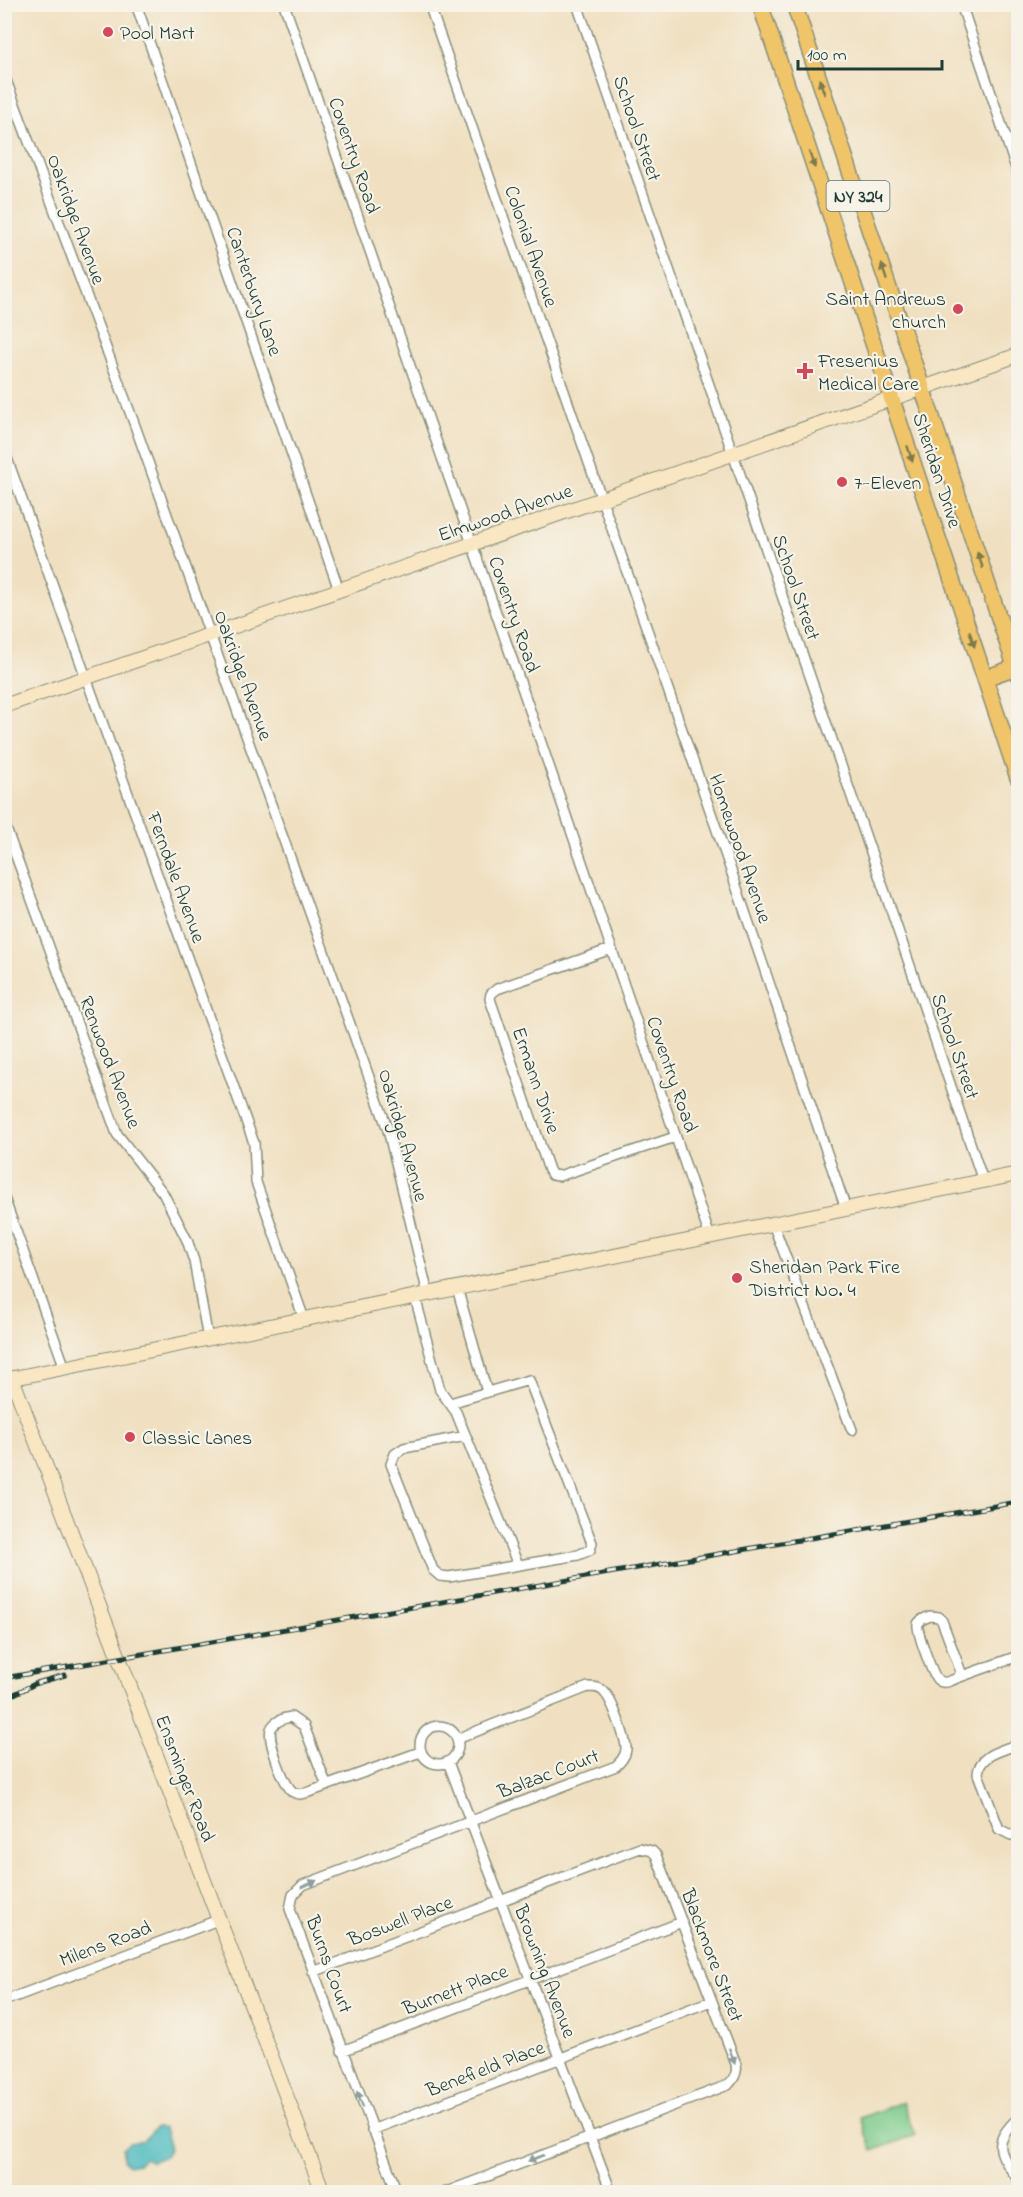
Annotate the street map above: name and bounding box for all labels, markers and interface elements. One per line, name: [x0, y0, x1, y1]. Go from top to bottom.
place label: Pool Mart: [120, 20, 195, 49]
marker: Pool Mart: [101, 25, 115, 39]
scale bar: [798, 33, 942, 71]
text: 100 m: [807, 43, 847, 69]
street label: School Street: [604, 72, 667, 186]
one-way arrow: [817, 78, 826, 96]
street label: Coventry Road: [319, 94, 386, 218]
street label: Oakridge Avenue: [37, 151, 112, 289]
one-way arrow: [808, 151, 817, 169]
road number: NY 324: [826, 181, 890, 211]
street label: Colonial Avenue: [495, 182, 564, 312]
street label: Canterbury Lane: [217, 223, 288, 360]
one-way arrow: [878, 263, 888, 281]
place label: Saint Andrews church: [825, 286, 946, 338]
marker: Saint Andrews church: [951, 302, 965, 316]
place label: Fresenius Medical Care: [817, 348, 919, 400]
marker: Fresenius Medical Care: [796, 362, 814, 380]
street label: Sheridan Drive: [903, 409, 968, 532]
one-way arrow: [906, 445, 916, 463]
place label: 7-Eleven: [854, 470, 921, 499]
marker: 7-Eleven: [835, 475, 849, 489]
street label: Elmwood Avenue: [435, 478, 577, 551]
street label: School Street: [763, 531, 826, 645]
one-way arrow: [975, 551, 984, 569]
street label: Coventry Road: [479, 553, 546, 677]
street label: Oakridge Avenue: [204, 607, 279, 745]
one-way arrow: [968, 630, 977, 648]
street label: Homewood Avenue: [699, 770, 778, 927]
street label: Ferndale Avenue: [137, 808, 212, 947]
street label: School Street: [922, 990, 985, 1104]
street label: Renwood Avenue: [70, 993, 147, 1133]
street label: Coventry Road: [637, 1013, 704, 1137]
street label: Ermann Drive: [503, 1024, 566, 1138]
street label: Oakridge Avenue: [368, 1066, 434, 1206]
place label: Sheridan Park Fire District No. 4: [748, 1254, 900, 1306]
marker: Sheridan Park Fire District No. 4: [730, 1271, 744, 1285]
place label: Classic Lanes: [142, 1425, 252, 1454]
marker: Classic Lanes: [123, 1430, 137, 1444]
street label: Ensminger Road: [145, 1711, 221, 1847]
street label: Balzac Court: [493, 1743, 604, 1808]
one-way arrow: [300, 1879, 318, 1889]
street label: Blackmore Street: [672, 1884, 749, 2027]
street label: Boswell Place: [343, 1889, 458, 1956]
street label: Browning Avenue: [504, 1900, 582, 2043]
street label: Burns Court: [296, 1911, 359, 2018]
street label: Milens Road: [56, 1914, 156, 1976]
street label: Burnett Place: [398, 1958, 513, 2025]
street label: Benefield Place: [421, 2034, 550, 2107]
one-way arrow: [728, 2047, 738, 2065]
one-way arrow: [355, 2090, 365, 2108]
one-way arrow: [527, 2154, 545, 2164]

